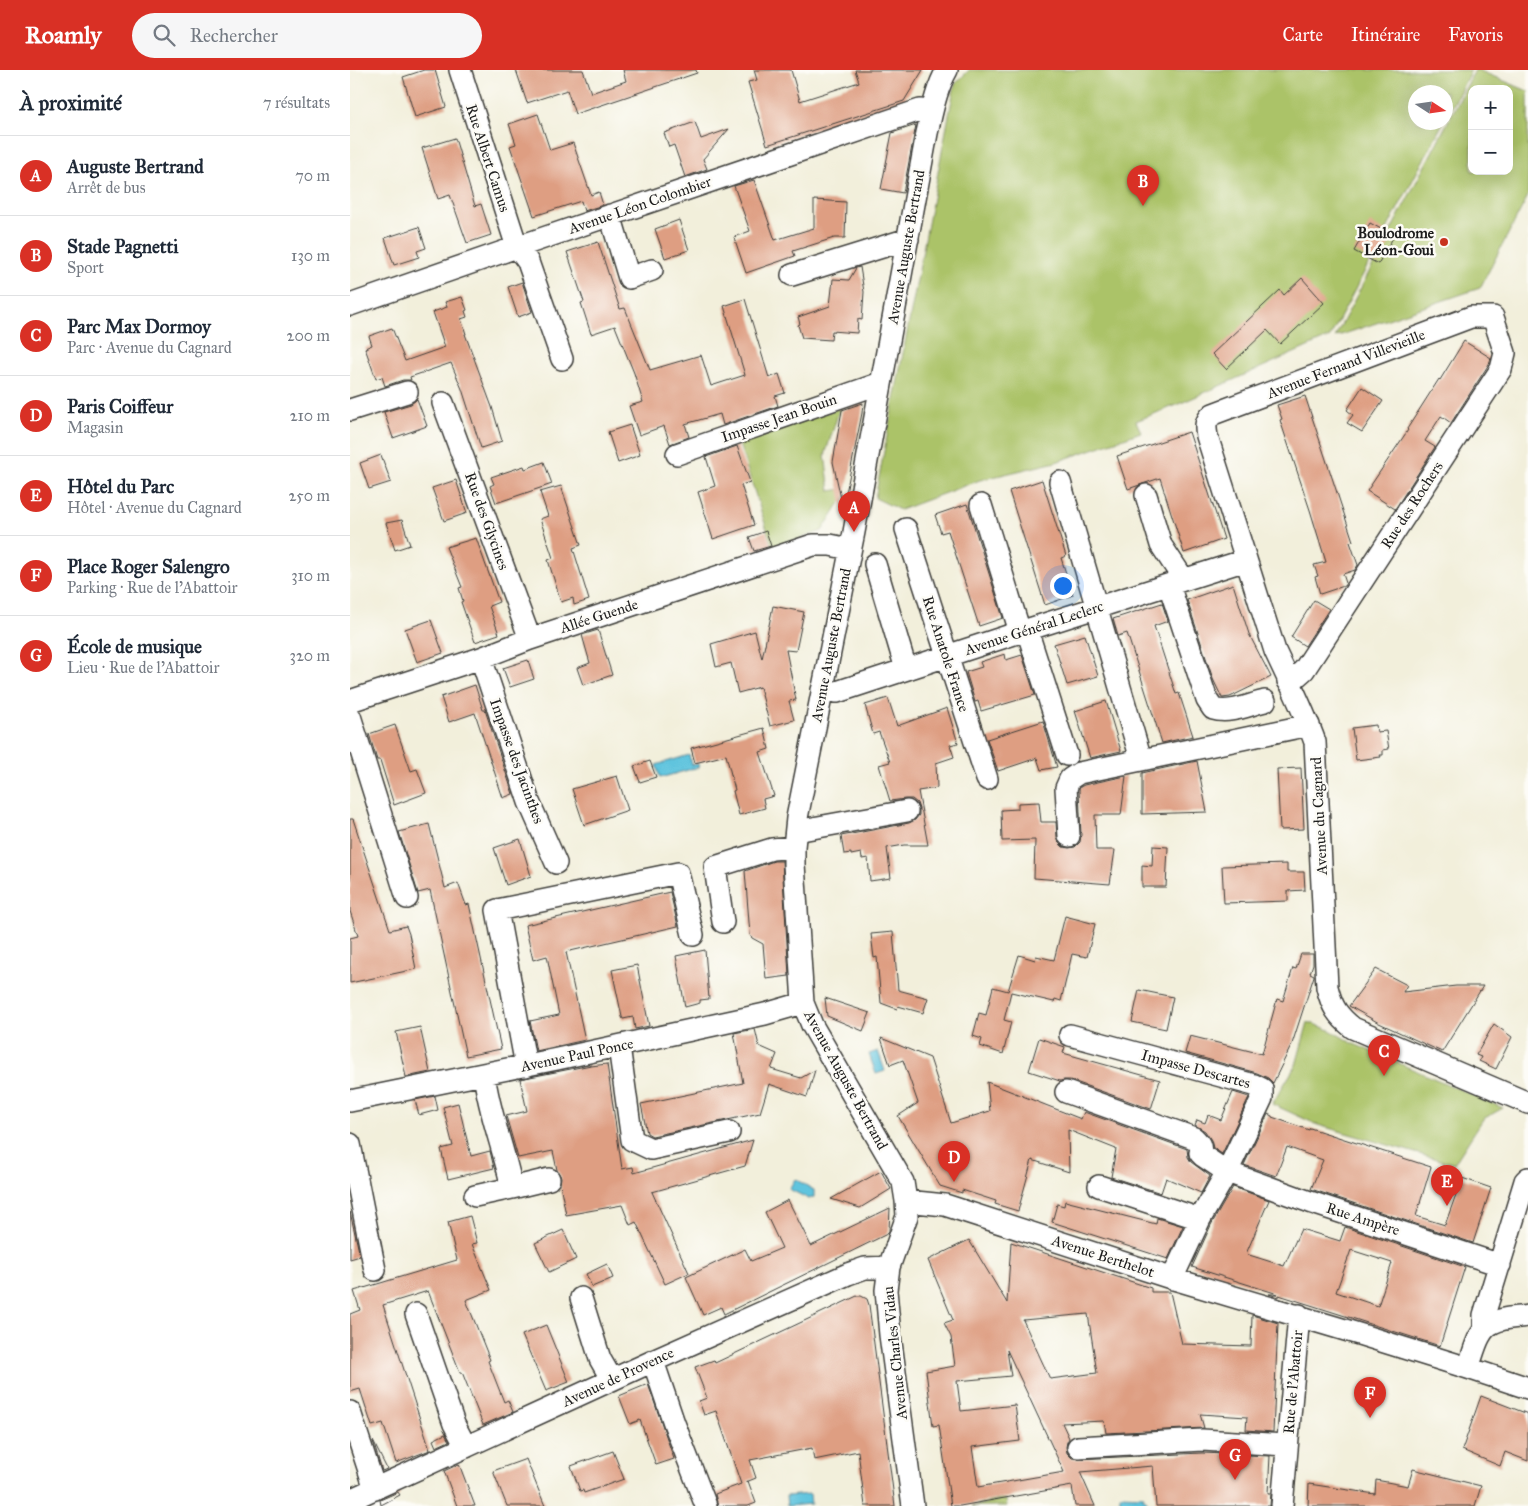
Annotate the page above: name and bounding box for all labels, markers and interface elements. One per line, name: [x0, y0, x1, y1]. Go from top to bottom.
search box: [132, 13, 482, 58]
text: Roamly: [25, 20, 102, 50]
icon: search: [150, 21, 178, 49]
text: Rechercher: [190, 24, 278, 47]
text: Carte: [1283, 24, 1323, 46]
text: Itinéraire: [1351, 24, 1420, 46]
text: Favoris: [1448, 24, 1503, 46]
north arrow: [1408, 85, 1453, 130]
map controls: [1468, 85, 1513, 175]
button: +: [1468, 85, 1513, 130]
text: À proximité: [20, 90, 122, 116]
text: 7 résultats: [263, 93, 330, 112]
street label: Rue Albert Camus: [462, 102, 514, 214]
button: −: [1468, 130, 1513, 175]
text: Auguste Bertrand: [67, 155, 204, 178]
pin: B: [1127, 165, 1159, 206]
text: A: [31, 166, 41, 185]
text: 70 m: [295, 166, 330, 185]
street label: Avenue Auguste Bertrand: [883, 168, 929, 327]
street label: Avenue Léon Colombier: [565, 172, 714, 238]
text: Arrêt de bus: [67, 178, 146, 197]
place label: Boulodrome Léon-Goui: [1357, 224, 1435, 259]
text: Stade Pagnetti: [67, 235, 179, 258]
marker: Boulodrome Léon-Goui: [1438, 236, 1450, 248]
text: B: [31, 246, 41, 265]
text: 130 m: [291, 246, 330, 265]
text: Sport: [67, 258, 104, 277]
text: Parc Max Dormoy: [67, 315, 211, 338]
text: C: [31, 326, 41, 345]
text: 200 m: [287, 326, 330, 345]
street label: Avenue Fernand Villevieille: [1264, 326, 1428, 403]
text: Parc · Avenue du Cagnard: [67, 338, 232, 357]
street label: Impasse Jean Bouin: [719, 390, 839, 447]
text: Paris Coiffeur: [67, 395, 173, 418]
text: D: [30, 406, 42, 425]
text: 210 m: [290, 406, 330, 425]
text: Magasin: [67, 418, 123, 437]
street label: Rue des Rochers: [1377, 458, 1447, 552]
street label: Rue des Glycines: [461, 470, 513, 572]
text: Hôtel du Parc: [67, 475, 174, 498]
text: E: [30, 486, 42, 505]
text: 250 m: [289, 486, 330, 505]
pin: A: [838, 491, 870, 532]
text: Hôtel · Avenue du Cagnard: [67, 498, 242, 517]
text: Place Roger Salengro: [67, 555, 230, 578]
text: F: [31, 566, 41, 585]
text: 310 m: [291, 566, 330, 585]
street label: Avenue Auguste Bertrand: [807, 566, 855, 724]
your location: [1050, 573, 1076, 599]
text: Parking · Rue de l'Abattoir: [67, 578, 238, 597]
street label: Rue Anatole France: [919, 594, 973, 714]
street label: Allée Guende: [557, 595, 640, 637]
street label: Avenue Général Leclerc: [961, 597, 1106, 659]
text: École de musique: [67, 635, 202, 658]
text: G: [30, 646, 42, 665]
text: 320 m: [290, 646, 330, 665]
text: Lieu · Rue de l'Abattoir: [67, 658, 219, 677]
street label: Impasse des Jacinthes: [485, 696, 548, 826]
street label: Avenue du Cagnard: [1307, 756, 1331, 876]
street label: Avenue Auguste Bertrand: [800, 1006, 892, 1153]
street label: Avenue Paul Ponce: [518, 1034, 635, 1076]
pin: C: [1368, 1035, 1400, 1076]
street label: Impasse Descartes: [1139, 1046, 1253, 1092]
pin: D: [938, 1141, 970, 1182]
pin: E: [1431, 1165, 1463, 1206]
street label: Rue Ampère: [1324, 1199, 1402, 1239]
street label: Avenue Berthelot: [1048, 1231, 1157, 1281]
street label: Avenue Charles Vidau: [879, 1285, 911, 1422]
street label: Rue de l'Abattoir: [1280, 1329, 1307, 1435]
street label: Avenue de Provence: [559, 1343, 677, 1411]
pin: F: [1354, 1377, 1386, 1418]
pin: G: [1219, 1439, 1251, 1480]

